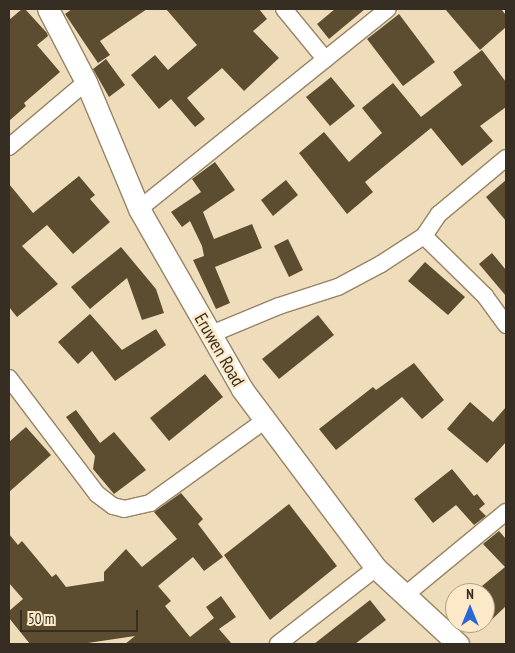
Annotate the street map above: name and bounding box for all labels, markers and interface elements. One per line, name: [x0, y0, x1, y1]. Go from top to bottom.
street label: Eruwen Road: [189, 310, 249, 390]
north arrow: [445, 583, 495, 633]
text: N: [466, 585, 474, 603]
scale bar: [22, 600, 140, 632]
text: 50 m: [28, 609, 54, 628]

